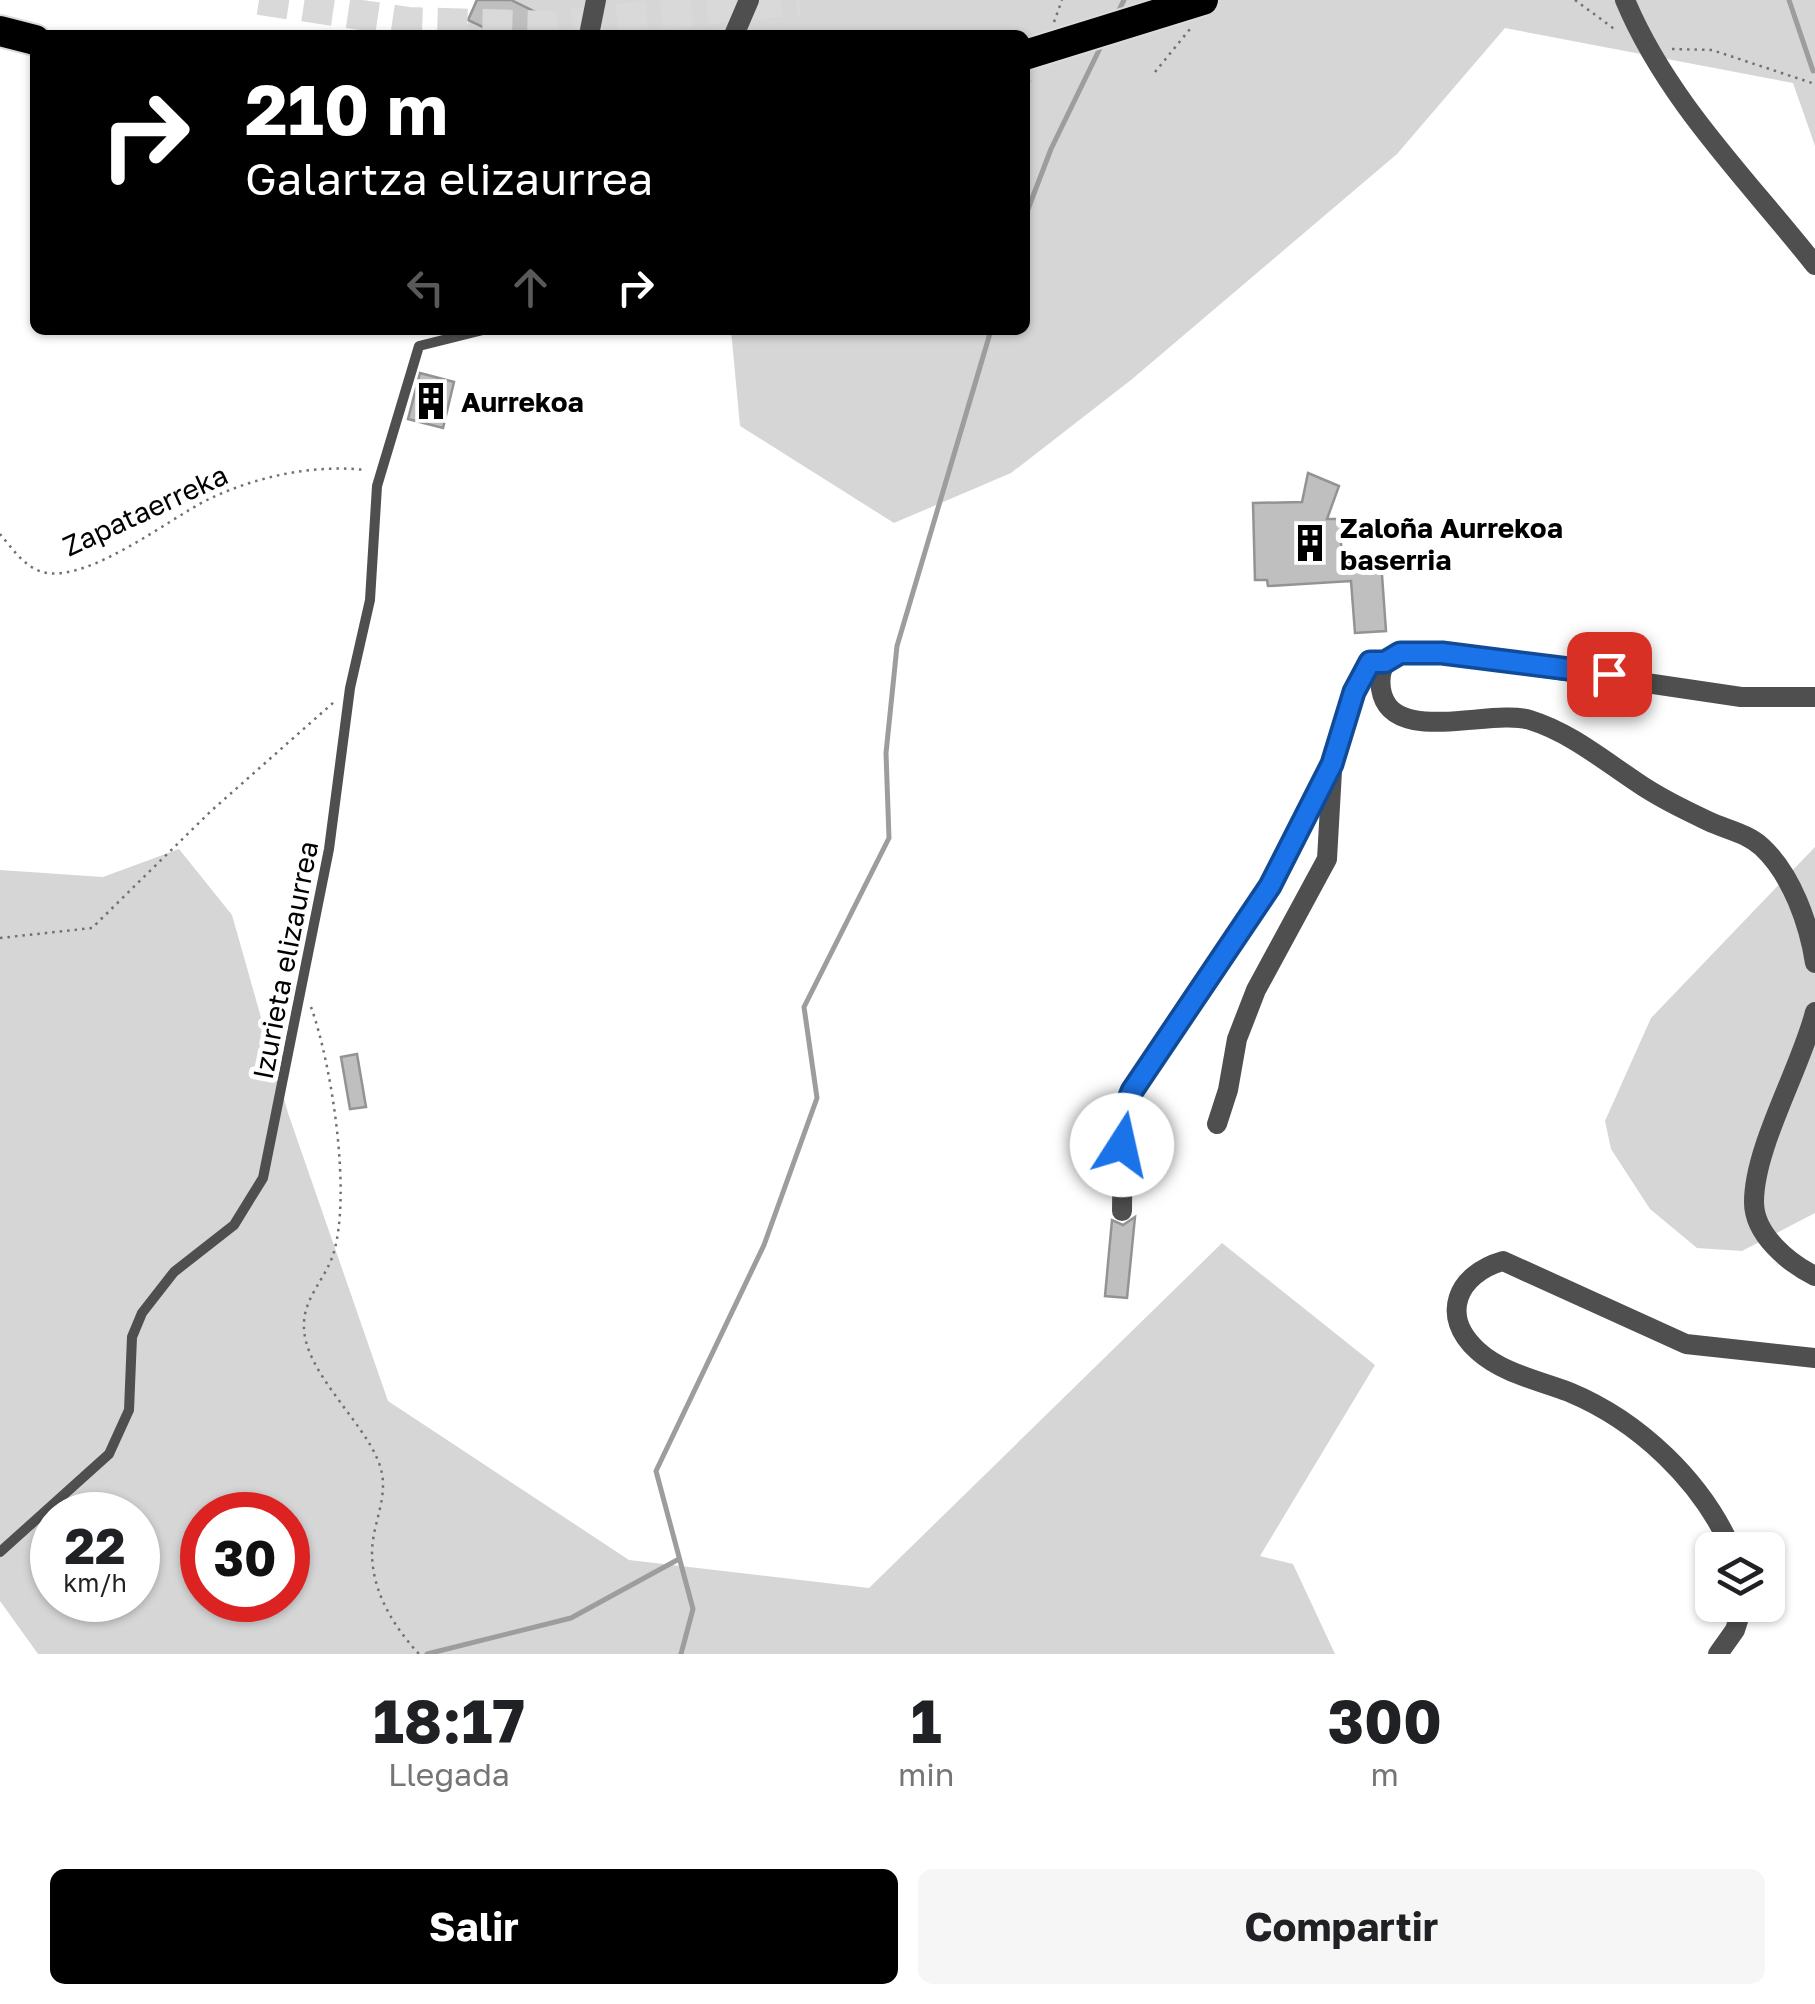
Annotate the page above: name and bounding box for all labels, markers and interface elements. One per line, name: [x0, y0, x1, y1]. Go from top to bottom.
text: 210 m: [245, 66, 448, 150]
icon: right: [80, 70, 210, 200]
text: Galartza elizaurrea: [245, 151, 653, 205]
icon: left: [398, 260, 453, 315]
icon: ahead: [503, 260, 558, 315]
icon: right: [608, 260, 663, 315]
building icon: Aurrekoa: [410, 380, 452, 422]
place label: Aurrekoa: [461, 385, 584, 418]
street label: Zapataerreka: [57, 457, 233, 563]
place label: Zaloña Aurrekoa baserria: [1340, 511, 1563, 576]
building icon: Zaloña Aurrekoa baserria: [1289, 522, 1331, 564]
pin: [1567, 632, 1652, 717]
icon: arrive: [1582, 647, 1637, 702]
street label: Izurieta elizaurrea: [246, 838, 324, 1082]
position arrow: [1070, 1093, 1174, 1197]
speed limit sign: 30: [180, 1492, 310, 1622]
text: 22: [64, 1515, 125, 1575]
map controls: [1695, 1532, 1785, 1622]
button: layers: [1695, 1532, 1785, 1622]
text: km/h: [63, 1567, 127, 1598]
text: 18:17: [373, 1684, 525, 1756]
text: 1: [911, 1684, 942, 1756]
text: 300: [1327, 1684, 1442, 1756]
text: Llegada: [388, 1755, 510, 1793]
text: min: [898, 1755, 955, 1793]
text: m: [1371, 1755, 1399, 1793]
button: Salir: [50, 1869, 898, 1984]
button: Compartir: [918, 1869, 1765, 1984]

